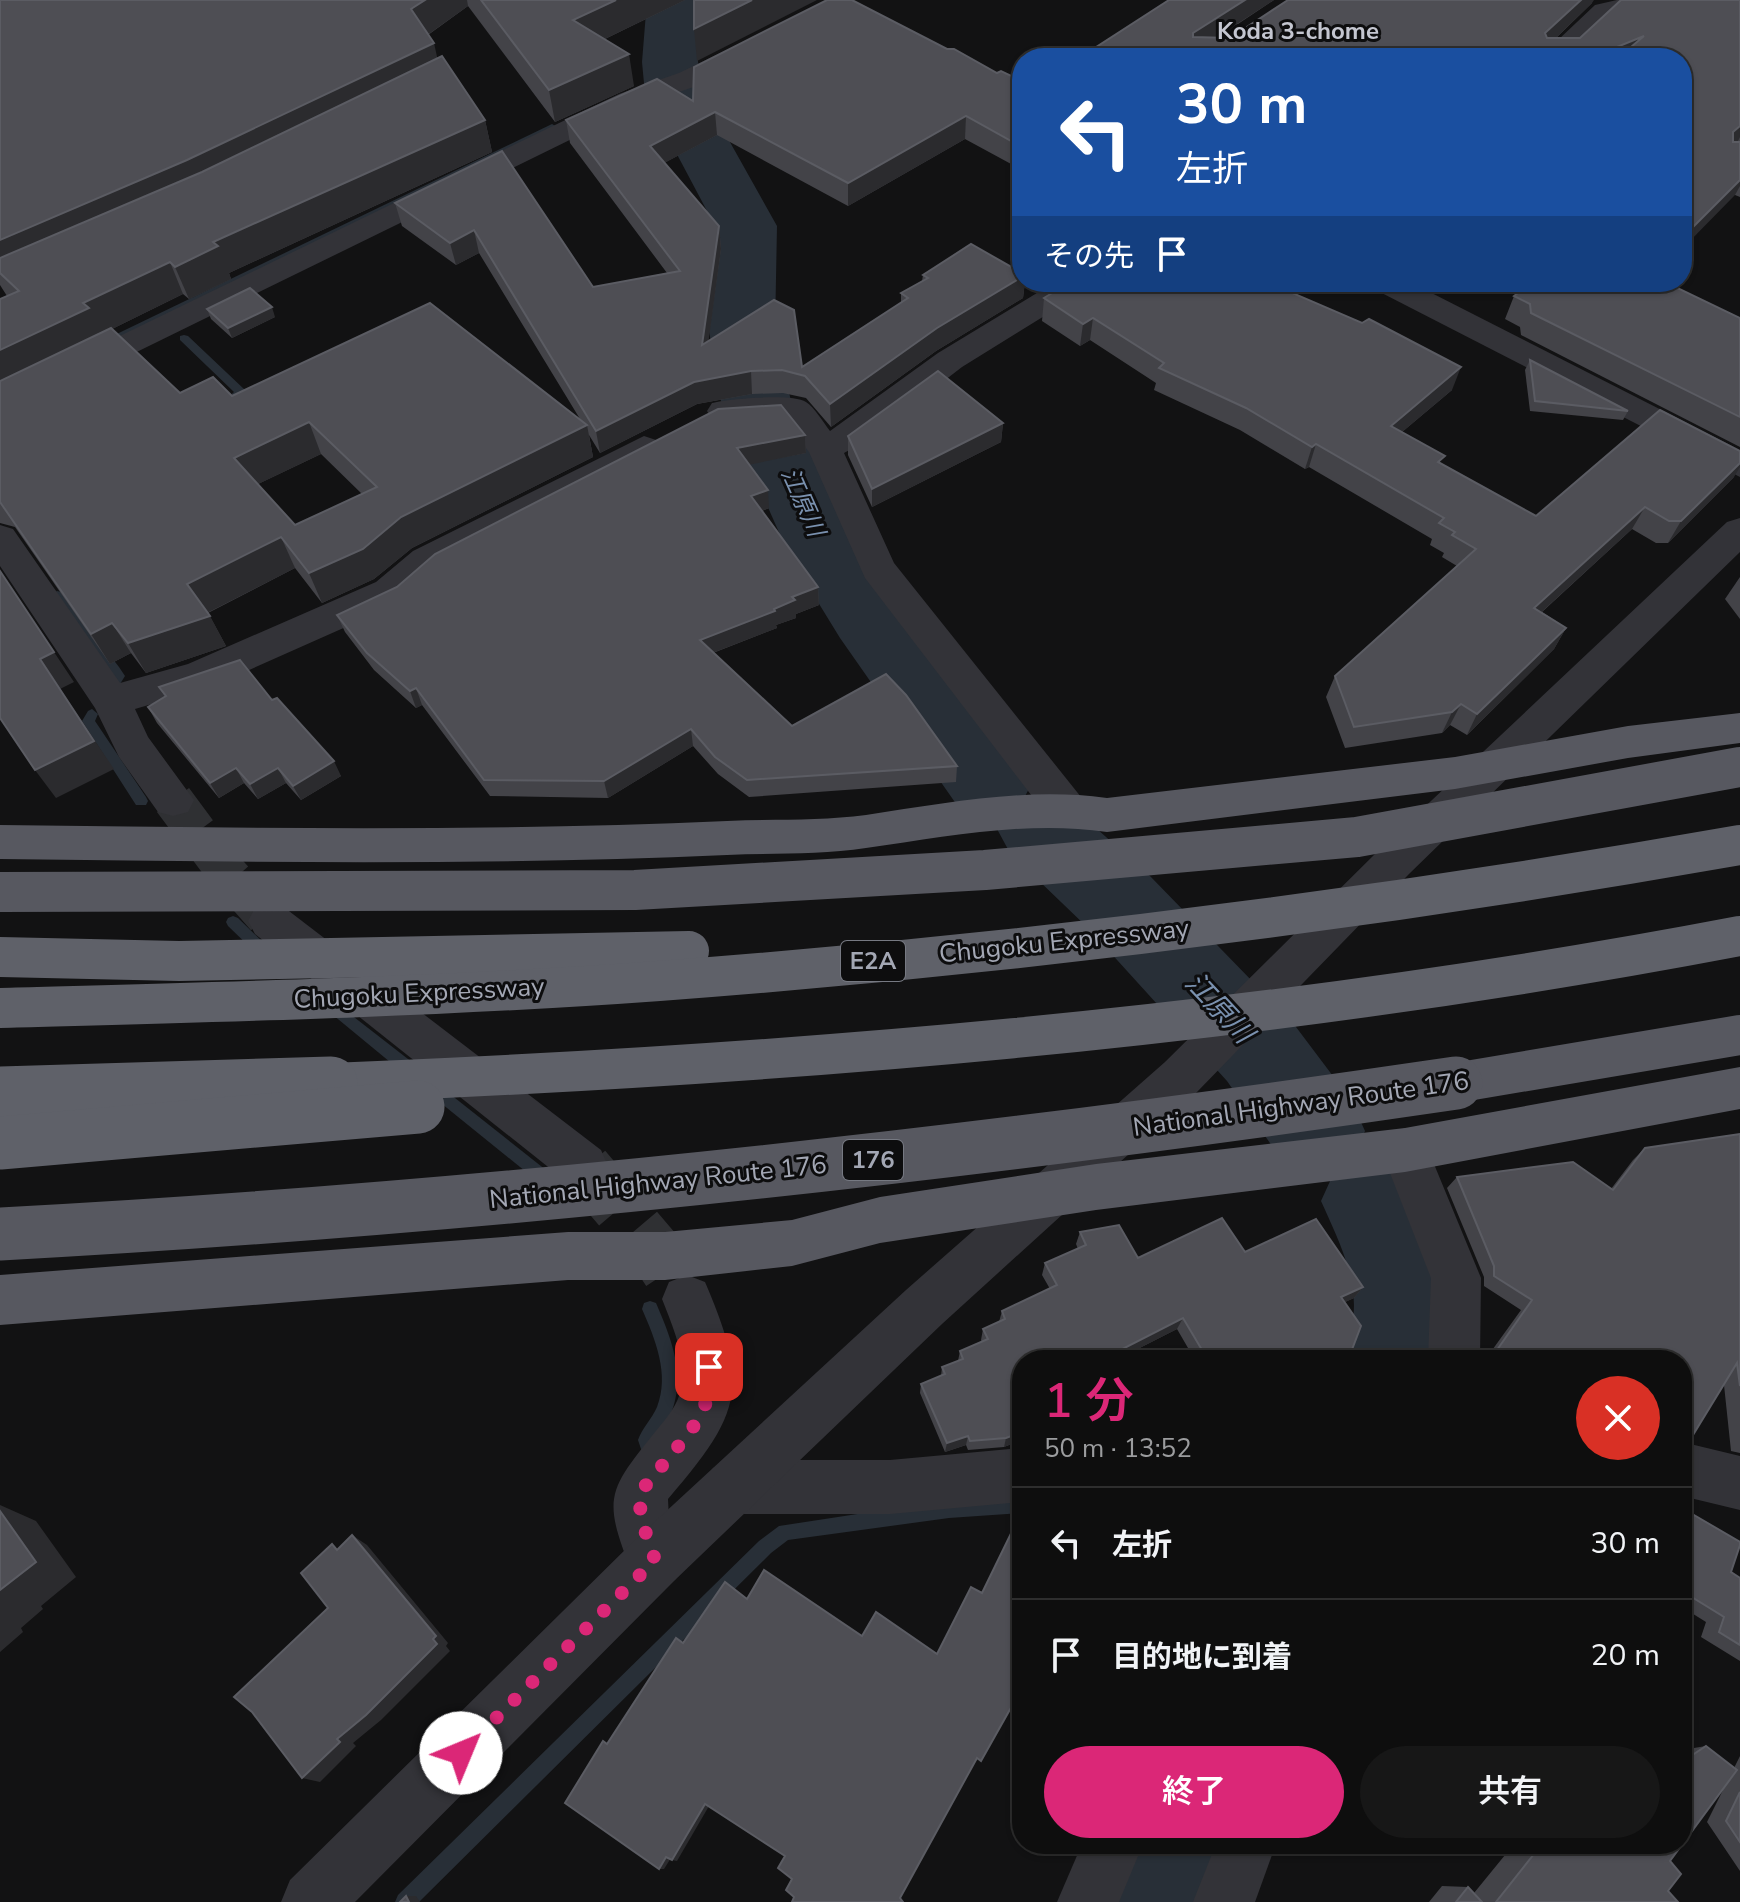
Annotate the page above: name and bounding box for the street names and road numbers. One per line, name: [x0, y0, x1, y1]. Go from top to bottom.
street label: Chugoku Expressway: [937, 910, 1191, 972]
road number: E2A: [841, 941, 905, 981]
street label: Chugoku Expressway: [293, 969, 546, 1017]
street label: National Highway Route 176: [1131, 1063, 1471, 1145]
road number: 176: [843, 1140, 903, 1180]
street label: National Highway Route 176: [488, 1147, 828, 1217]

